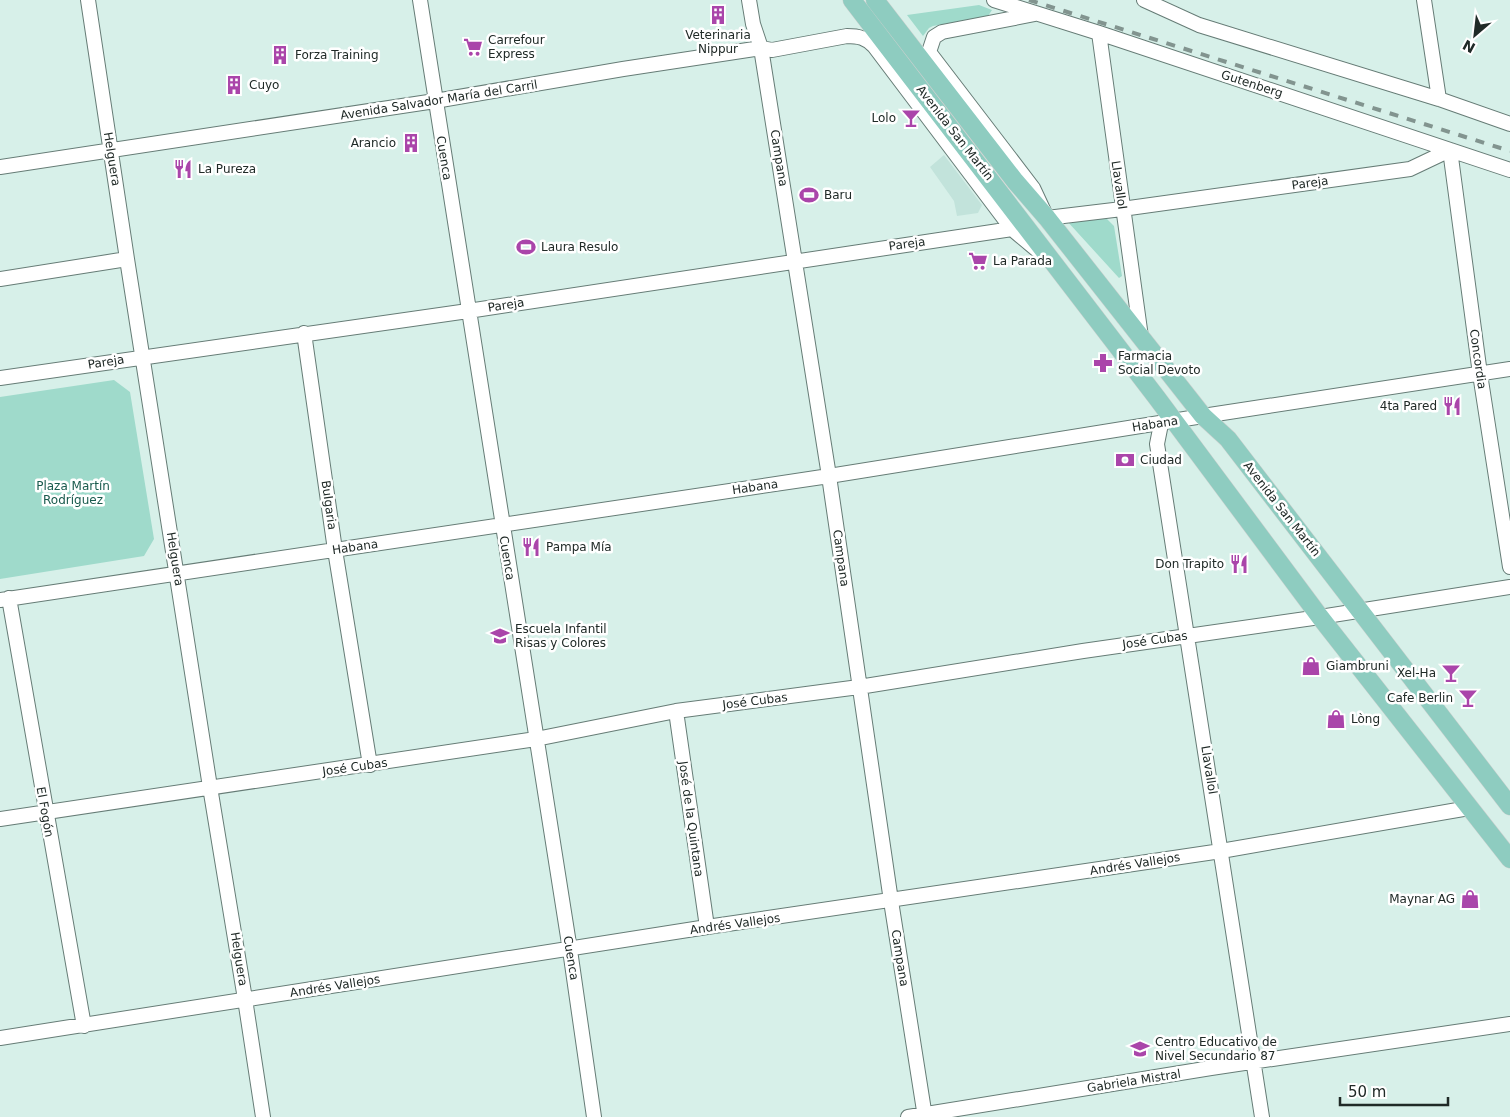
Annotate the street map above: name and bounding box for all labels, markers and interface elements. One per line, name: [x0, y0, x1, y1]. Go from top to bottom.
building icon: Veterinaria Nippur: [707, 4, 729, 26]
north arrow: [1450, 10, 1500, 60]
place label: Veterinaria Nippur: [685, 28, 751, 56]
place label: Carrefour Express: [488, 33, 545, 61]
supermarket icon: Carrefour Express: [462, 36, 484, 58]
text: N: [1460, 37, 1478, 56]
building icon: Forza Training: [269, 44, 291, 66]
place label: Forza Training: [295, 48, 379, 62]
street label: Gutenberg: [1219, 67, 1285, 101]
building icon: Cuyo: [223, 74, 245, 96]
street label: Avenida Salvador María del Carril: [339, 77, 539, 123]
place label: Cuyo: [249, 78, 279, 92]
street label: Avenida San Martín: [914, 83, 996, 183]
bar icon: Lolo: [900, 107, 922, 129]
place label: Lolo: [872, 111, 896, 125]
street label: Campana: [768, 129, 790, 187]
street label: Helguera: [101, 131, 123, 187]
building icon: Arancio: [400, 132, 422, 154]
street label: Cuenca: [434, 135, 454, 181]
place label: Arancio: [351, 136, 396, 150]
restaurant icon: La Pureza: [172, 158, 194, 180]
street label: Llavallol: [1109, 160, 1129, 210]
place label: La Pureza: [198, 162, 256, 176]
street label: Pareja: [1291, 174, 1329, 192]
sports icon: Baru: [798, 184, 820, 206]
place label: Baru: [824, 188, 852, 202]
street label: Pareja: [888, 235, 926, 253]
sports icon: Laura Resulo: [515, 236, 537, 258]
place label: Laura Resulo: [541, 240, 618, 254]
supermarket icon: La Parada: [967, 250, 989, 272]
place label: La Parada: [993, 254, 1052, 268]
street label: Pareja: [487, 295, 525, 315]
street label: Concordia: [1467, 328, 1489, 390]
place label: Farmacia Social Devoto: [1118, 349, 1201, 377]
street label: Pareja: [87, 352, 125, 372]
pharmacy icon: Farmacia Social Devoto: [1092, 352, 1114, 374]
restaurant icon: 4ta Pared: [1441, 395, 1463, 417]
place label: 4ta Pared: [1380, 399, 1437, 413]
street label: Habana: [1131, 413, 1179, 435]
bank icon: Ciudad: [1114, 449, 1136, 471]
place label: Ciudad: [1140, 453, 1182, 467]
street label: Avenida San Martín: [1241, 459, 1323, 559]
street label: Habana: [731, 477, 779, 497]
park label: Plaza Martín Rodríguez: [36, 479, 110, 507]
street label: Bulgaria: [319, 479, 339, 531]
street label: Campana: [830, 529, 852, 587]
street label: Helguera: [164, 531, 186, 587]
street label: Cuenca: [497, 535, 517, 581]
restaurant icon: Pampa Mía: [520, 536, 542, 558]
street label: Habana: [331, 537, 379, 557]
place label: Pampa Mía: [546, 540, 612, 554]
restaurant icon: Don Trapito: [1228, 553, 1250, 575]
place label: Don Trapito: [1155, 557, 1224, 571]
place label: Escuela Infantil Risas y Colores: [515, 622, 607, 650]
school or university icon: Escuela Infantil Risas y Colores: [489, 625, 511, 647]
street label: José Cubas: [1121, 629, 1188, 652]
shop icon: Giambruni: [1300, 655, 1322, 677]
place label: Giambruni: [1326, 659, 1389, 673]
bar icon: Xel-Ha: [1440, 662, 1462, 684]
place label: Xel-Ha: [1397, 666, 1436, 680]
bar icon: Cafe Berlin: [1457, 687, 1479, 709]
street label: José Cubas: [721, 690, 788, 712]
place label: Cafe Berlin: [1387, 691, 1453, 705]
shop icon: Lòng: [1325, 708, 1347, 730]
place label: Lòng: [1351, 712, 1380, 726]
street label: Llavallol: [1198, 745, 1220, 795]
street label: José Cubas: [321, 756, 388, 779]
street label: José de la Quintana: [676, 759, 706, 878]
street label: El Fogón: [34, 786, 56, 838]
street label: Andrés Vallejos: [1089, 850, 1181, 878]
shop icon: Maynar AG: [1459, 888, 1481, 910]
place label: Maynar AG: [1389, 892, 1455, 906]
street label: Andrés Vallejos: [689, 911, 781, 937]
street label: Campana: [889, 929, 911, 987]
street label: Helguera: [228, 931, 250, 987]
street label: Cuenca: [561, 935, 581, 981]
street label: Andrés Vallejos: [289, 972, 381, 1000]
place label: Centro Educativo de Nivel Secundario 87: [1155, 1035, 1277, 1063]
school or university icon: Centro Educativo de Nivel Secundario 87: [1129, 1038, 1151, 1060]
street label: Gabriela Mistral: [1086, 1067, 1182, 1095]
scale bar: [1340, 1074, 1448, 1106]
text: 50 m: [1348, 1083, 1386, 1101]

